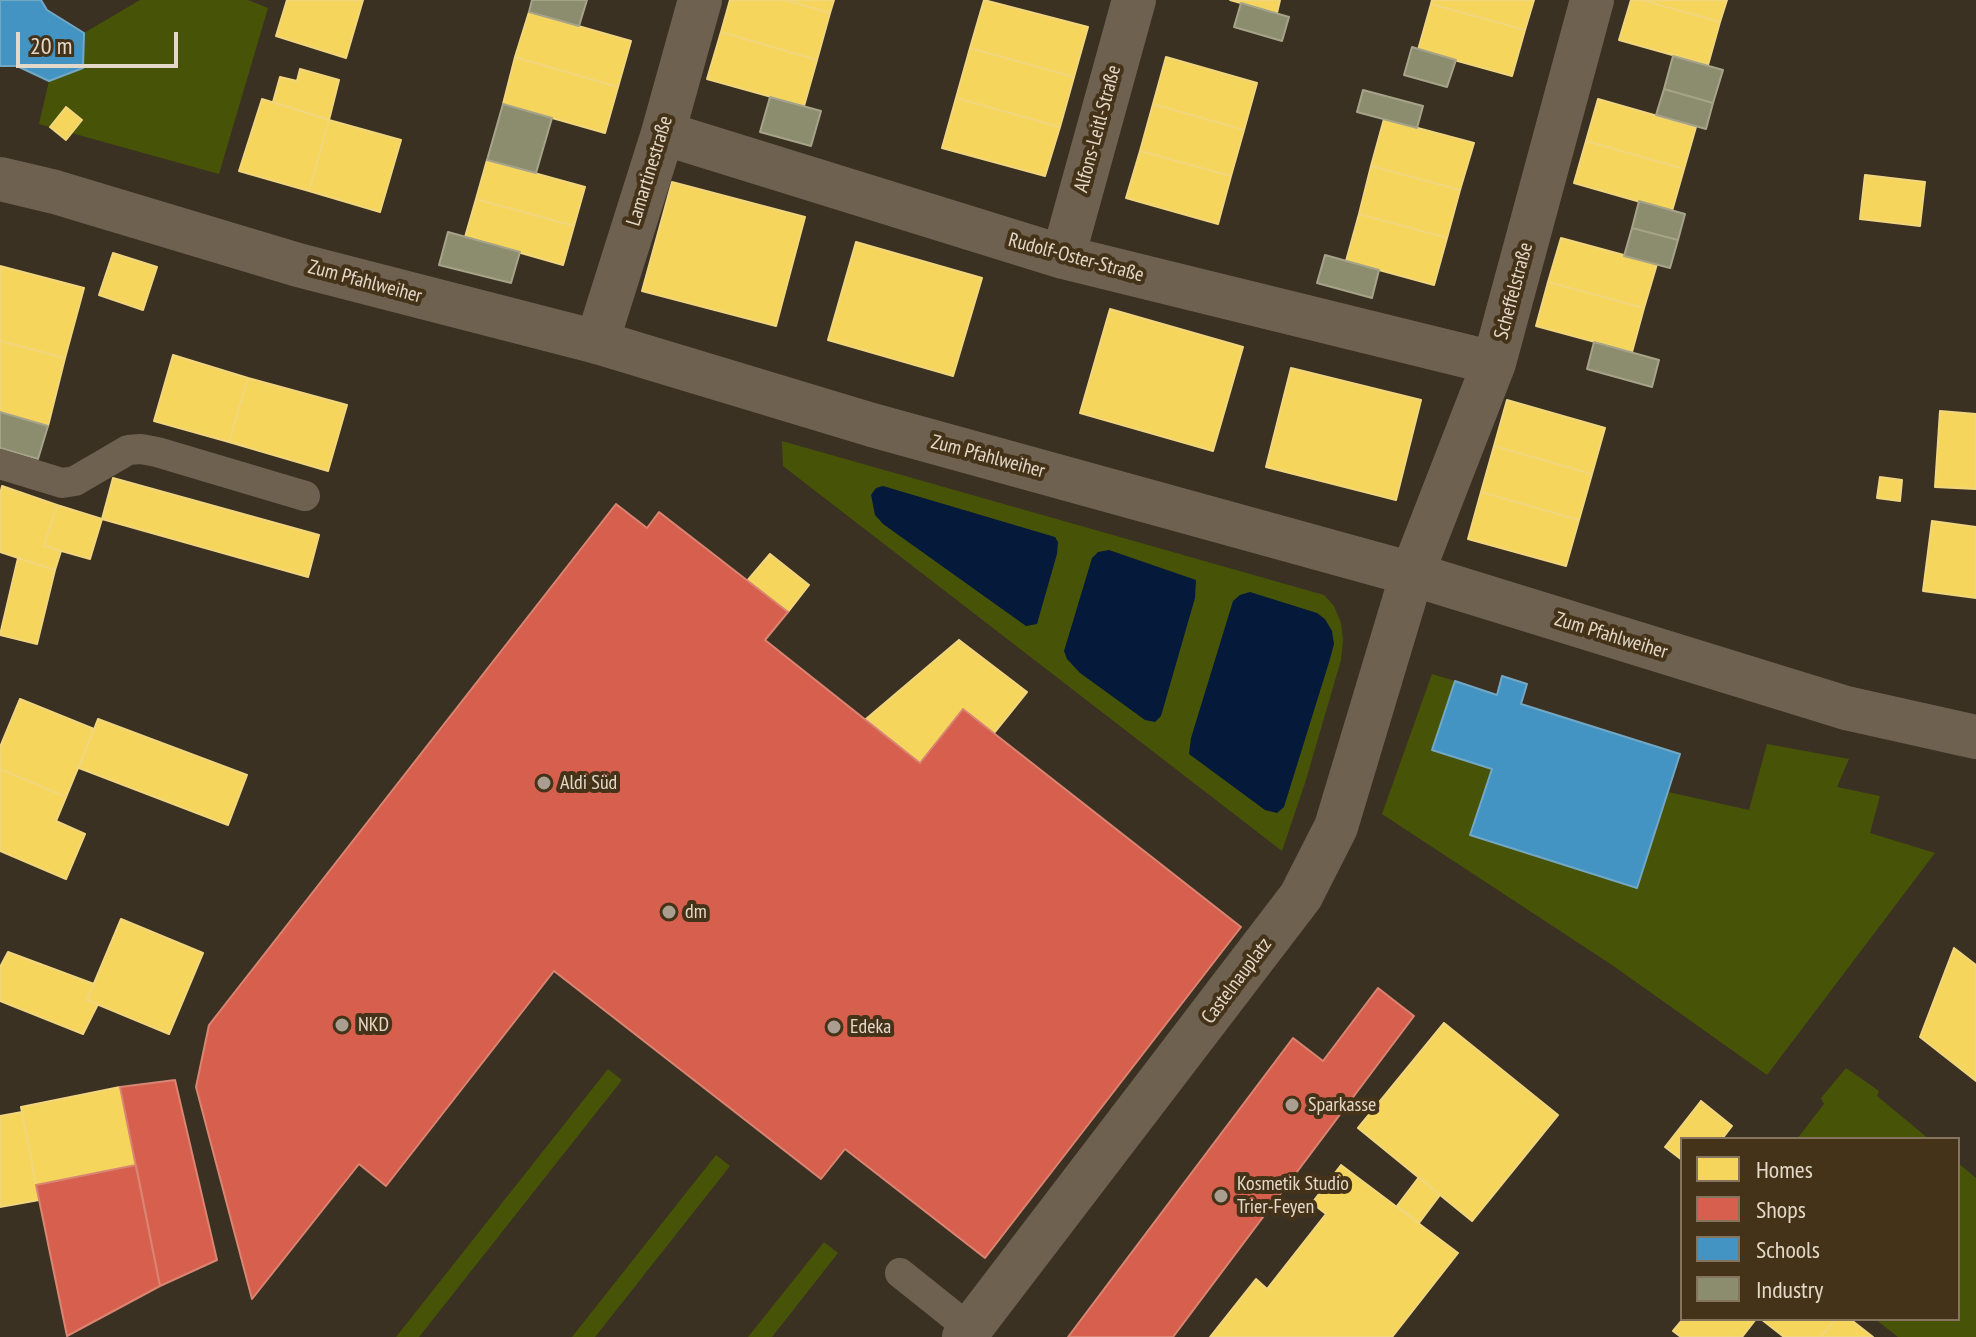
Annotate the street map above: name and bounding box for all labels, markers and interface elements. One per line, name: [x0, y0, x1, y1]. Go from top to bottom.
scale bar: [20, 16, 182, 66]
text: 20 m: [30, 30, 72, 61]
street label: Alfons-Leitl-Straße: [1070, 63, 1126, 195]
street label: Lamartinestraße: [622, 113, 678, 229]
street label: Rudolf-Oster-Straße: [1006, 228, 1146, 288]
street label: Scheffelstraße: [1490, 240, 1538, 342]
street label: Zum Pfahlweiher: [305, 255, 425, 309]
street label: Zum Pfahlweiher: [928, 430, 1048, 484]
street label: Zum Pfahlweiher: [1552, 607, 1670, 665]
place label: Aldi Süd: [560, 771, 617, 795]
marker: Aldi Süd: [535, 774, 553, 792]
place label: dm: [685, 900, 707, 924]
marker: dm: [660, 903, 678, 921]
street label: Castelnauplatz: [1197, 933, 1277, 1029]
place label: NKD: [358, 1013, 389, 1037]
place label: Edeka: [850, 1015, 891, 1039]
marker: NKD: [333, 1016, 351, 1034]
marker: Edeka: [825, 1018, 843, 1036]
place label: Sparkasse: [1308, 1093, 1376, 1117]
marker: Sparkasse: [1283, 1096, 1301, 1114]
legend: [1680, 1137, 1960, 1321]
text: Homes: [1756, 1154, 1813, 1185]
place label: Kosmetik Studio Trier-Feyen: [1237, 1172, 1349, 1219]
marker: Kosmetik Studio Trier-Feyen: [1212, 1187, 1230, 1205]
text: Shops: [1756, 1194, 1806, 1225]
text: Schools: [1756, 1234, 1820, 1265]
text: Industry: [1756, 1274, 1823, 1305]

